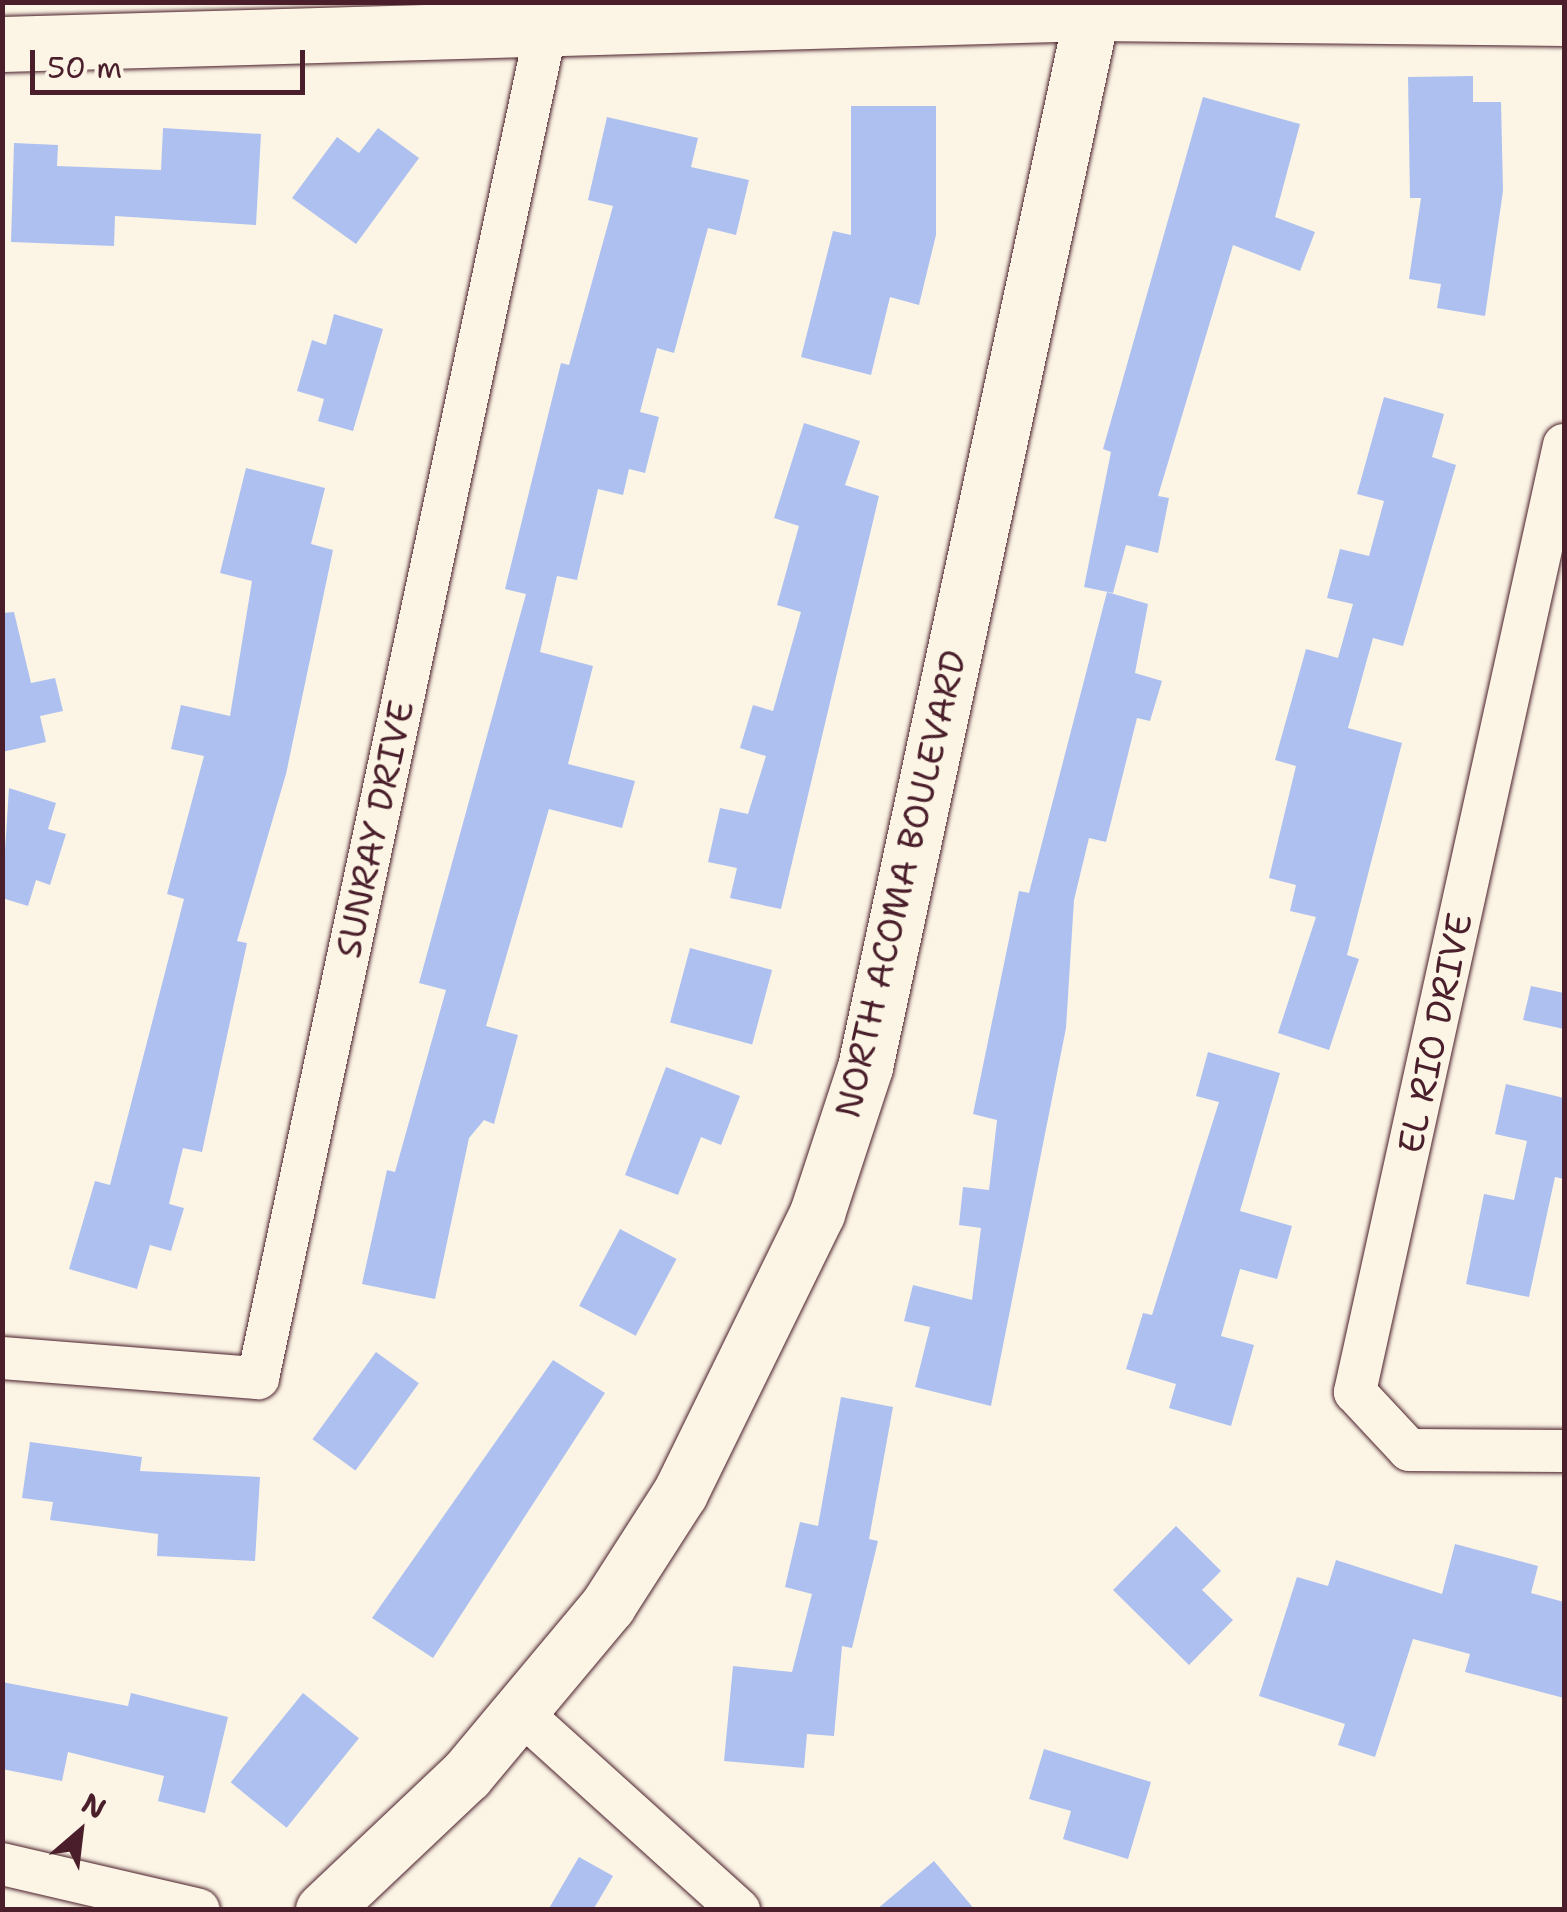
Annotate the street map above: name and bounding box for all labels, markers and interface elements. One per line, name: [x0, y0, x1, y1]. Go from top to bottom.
scale bar: [35, 30, 310, 92]
text: 50 m: [47, 47, 122, 88]
street label: NORTH ACOMA BOULEVARD: [827, 646, 975, 1122]
street label: SUNRAY DRIVE: [327, 696, 423, 962]
street label: EL RIO DRIVE: [1389, 909, 1481, 1157]
north arrow: [30, 1782, 130, 1882]
text: N: [75, 1784, 113, 1827]

